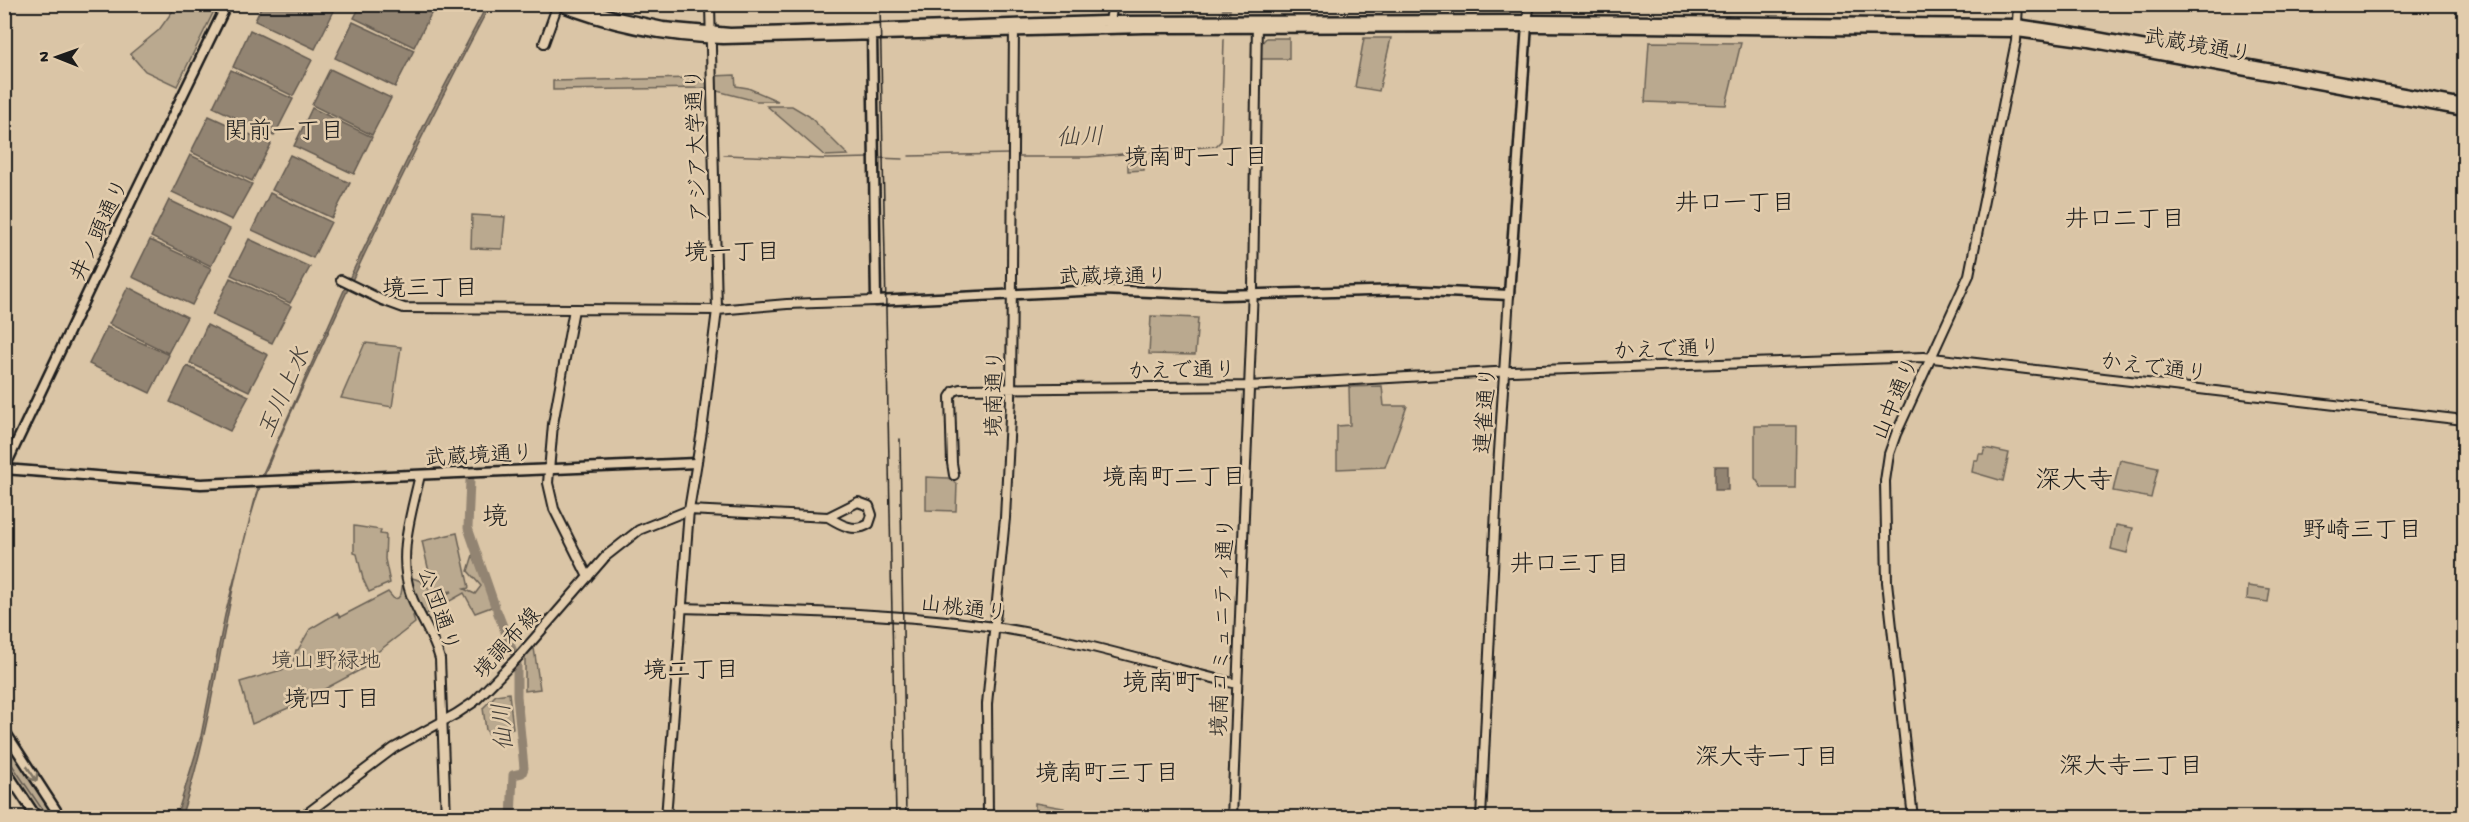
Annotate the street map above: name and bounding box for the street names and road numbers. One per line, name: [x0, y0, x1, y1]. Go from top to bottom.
street label: 武蔵境通り: [2141, 25, 2254, 70]
street label: アジア大学通り: [682, 67, 715, 223]
street label: 井ノ頭通り: [66, 175, 137, 286]
street label: 武蔵境通り: [1058, 265, 1168, 292]
street label: かえで通り: [1613, 336, 1722, 367]
street label: 境南通り: [982, 349, 1011, 437]
street label: かえで通り: [2098, 349, 2209, 389]
street label: 山中通り: [1867, 353, 1927, 445]
street label: かえで通り: [1128, 358, 1236, 387]
street label: 連雀通り: [1470, 365, 1504, 455]
street label: 武蔵境通り: [424, 441, 535, 474]
street label: 境南コミュニティ通り: [1207, 517, 1242, 738]
street label: 公団通り: [410, 564, 463, 656]
street label: 山桃通り: [918, 592, 1009, 629]
street label: 境調布線: [469, 603, 548, 686]

